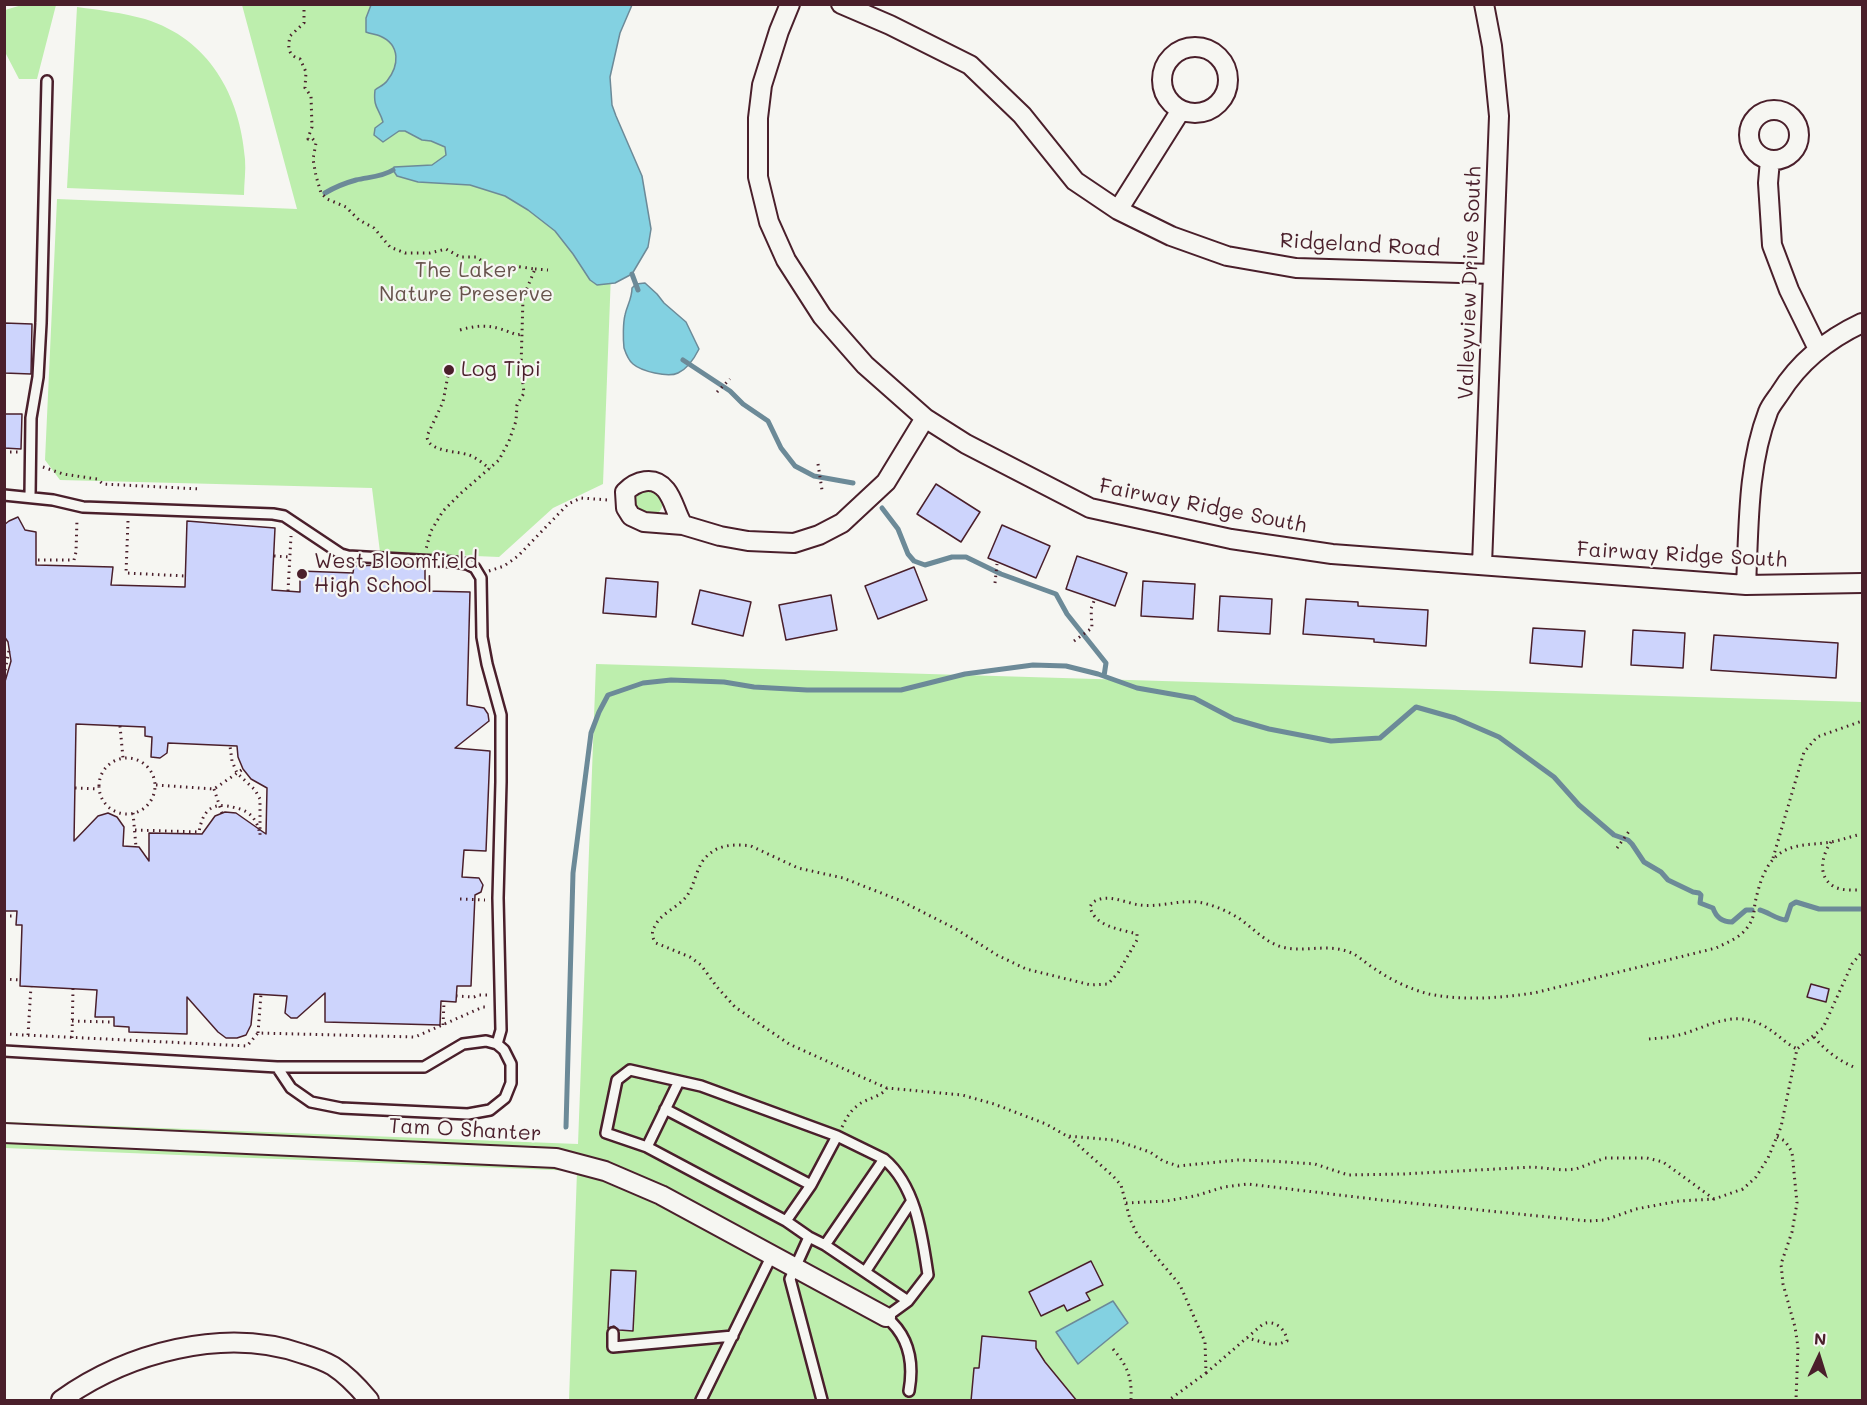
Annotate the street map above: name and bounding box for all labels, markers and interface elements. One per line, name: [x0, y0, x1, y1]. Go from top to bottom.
street label: Valleyview Drive South: [1453, 166, 1487, 400]
street label: Ridgeland Road: [1279, 228, 1441, 262]
park label: The Laker Nature Preserve: [379, 258, 553, 308]
place label: Log Tipi: [461, 357, 541, 383]
marker: Log Tipi: [442, 363, 456, 377]
street label: Fairway Ridge South: [1097, 474, 1309, 538]
street label: Fairway Ridge South: [1576, 537, 1788, 573]
place label: West Bloomfield High School: [314, 549, 478, 599]
marker: West Bloomfield High School: [295, 567, 309, 581]
street label: Tam O Shanter: [388, 1113, 542, 1147]
north arrow: [1789, 1327, 1849, 1387]
text: N: [1813, 1328, 1827, 1349]

